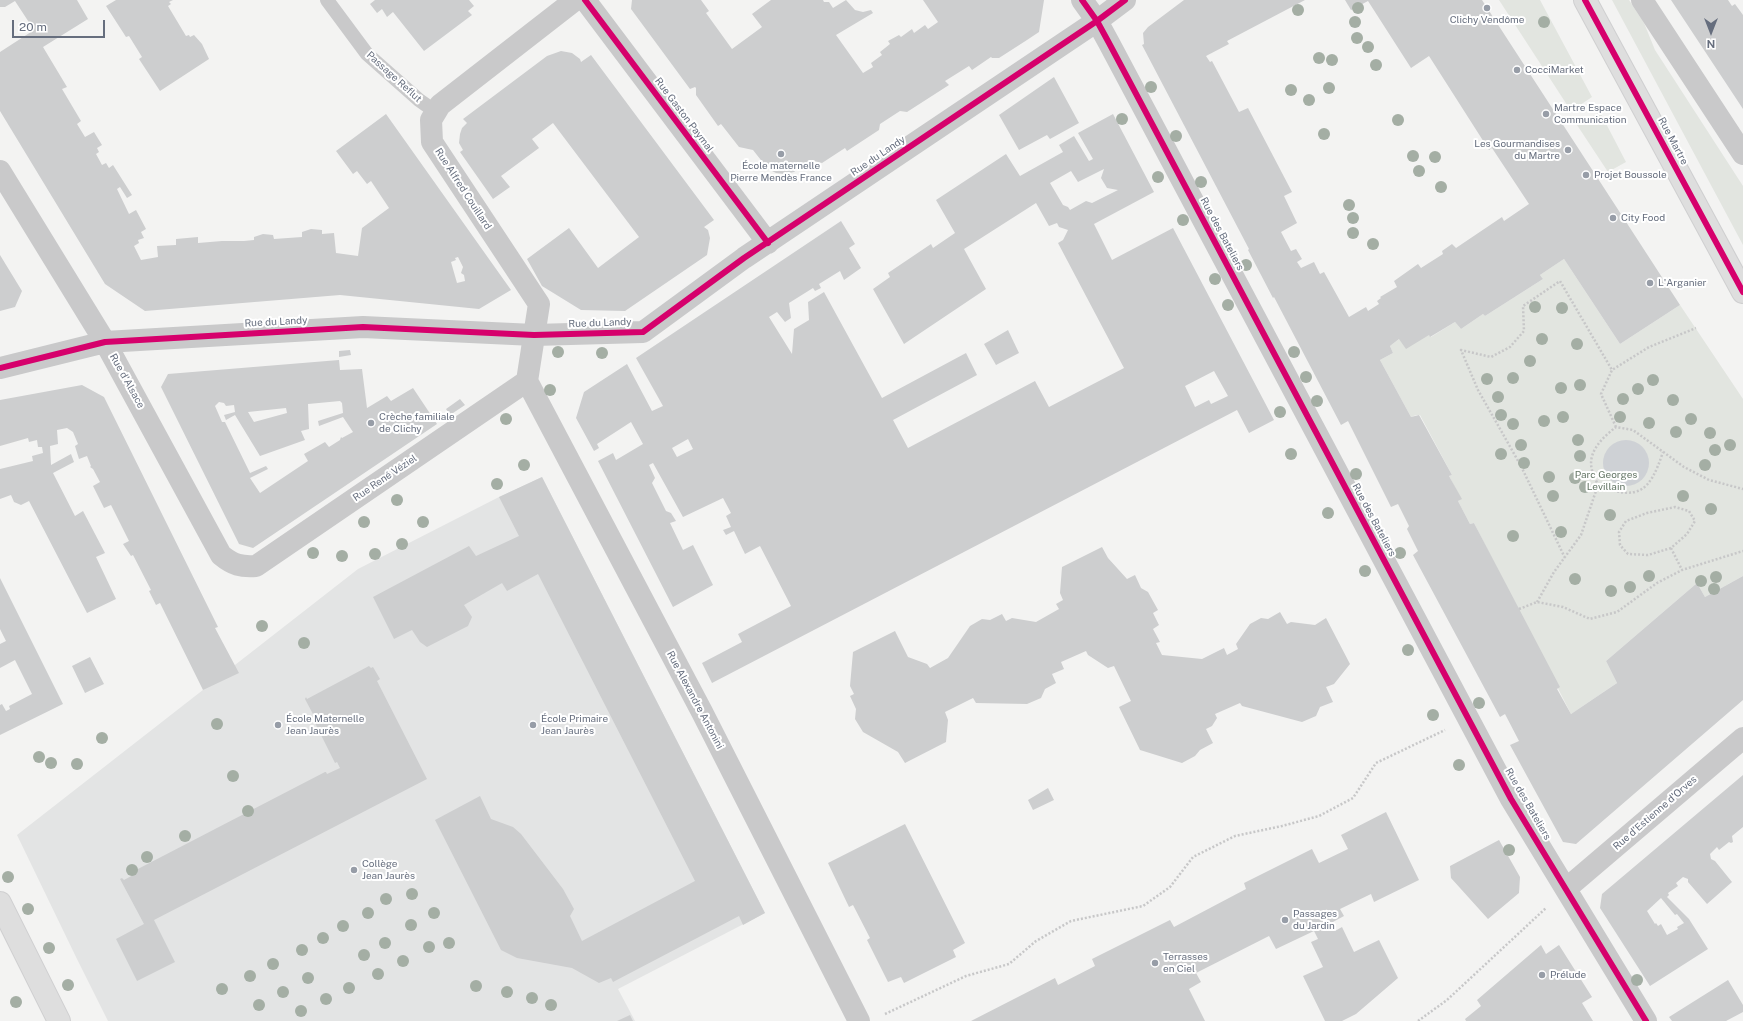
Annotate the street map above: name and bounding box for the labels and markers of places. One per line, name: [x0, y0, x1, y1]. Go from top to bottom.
marker: Clichy Vendôme: [1482, 3, 1492, 13]
place label: Clichy Vendôme: [1450, 14, 1524, 26]
place label: CocciMarket: [1525, 64, 1584, 76]
marker: CocciMarket: [1512, 65, 1522, 75]
place label: Martre Espace Communication: [1554, 102, 1626, 126]
marker: Martre Espace Communication: [1541, 109, 1551, 119]
place label: Les Gourmandises du Martre: [1474, 138, 1560, 162]
marker: Les Gourmandises du Martre: [1563, 145, 1573, 155]
marker: École maternelle Pierre Mendès France: [776, 149, 786, 159]
place label: École maternelle Pierre Mendès France: [730, 160, 832, 184]
place label: Projet Boussole: [1594, 169, 1667, 181]
marker: Projet Boussole: [1581, 170, 1591, 180]
place label: City Food: [1621, 212, 1665, 224]
marker: City Food: [1608, 213, 1618, 223]
place label: L'Arganier: [1658, 277, 1707, 289]
marker: L'Arganier: [1645, 278, 1655, 288]
place label: Crèche familiale de Clichy: [379, 411, 455, 434]
marker: Crèche familiale de Clichy: [366, 418, 376, 428]
place label: École Maternelle Jean Jaurès: [286, 713, 364, 736]
place label: École Primaire Jean Jaurès: [541, 713, 608, 736]
marker: École Maternelle Jean Jaurès: [273, 720, 283, 730]
marker: École Primaire Jean Jaurès: [528, 720, 538, 730]
place label: Collège Jean Jaurès: [362, 858, 415, 882]
marker: Collège Jean Jaurès: [349, 865, 359, 875]
place label: Passages du Jardin: [1293, 908, 1337, 932]
marker: Passages du Jardin: [1280, 915, 1290, 925]
place label: Terrasses en Ciel: [1163, 951, 1208, 974]
marker: Terrasses en Ciel: [1150, 958, 1160, 968]
place label: Prélude: [1550, 969, 1586, 981]
marker: Prélude: [1537, 970, 1547, 980]

